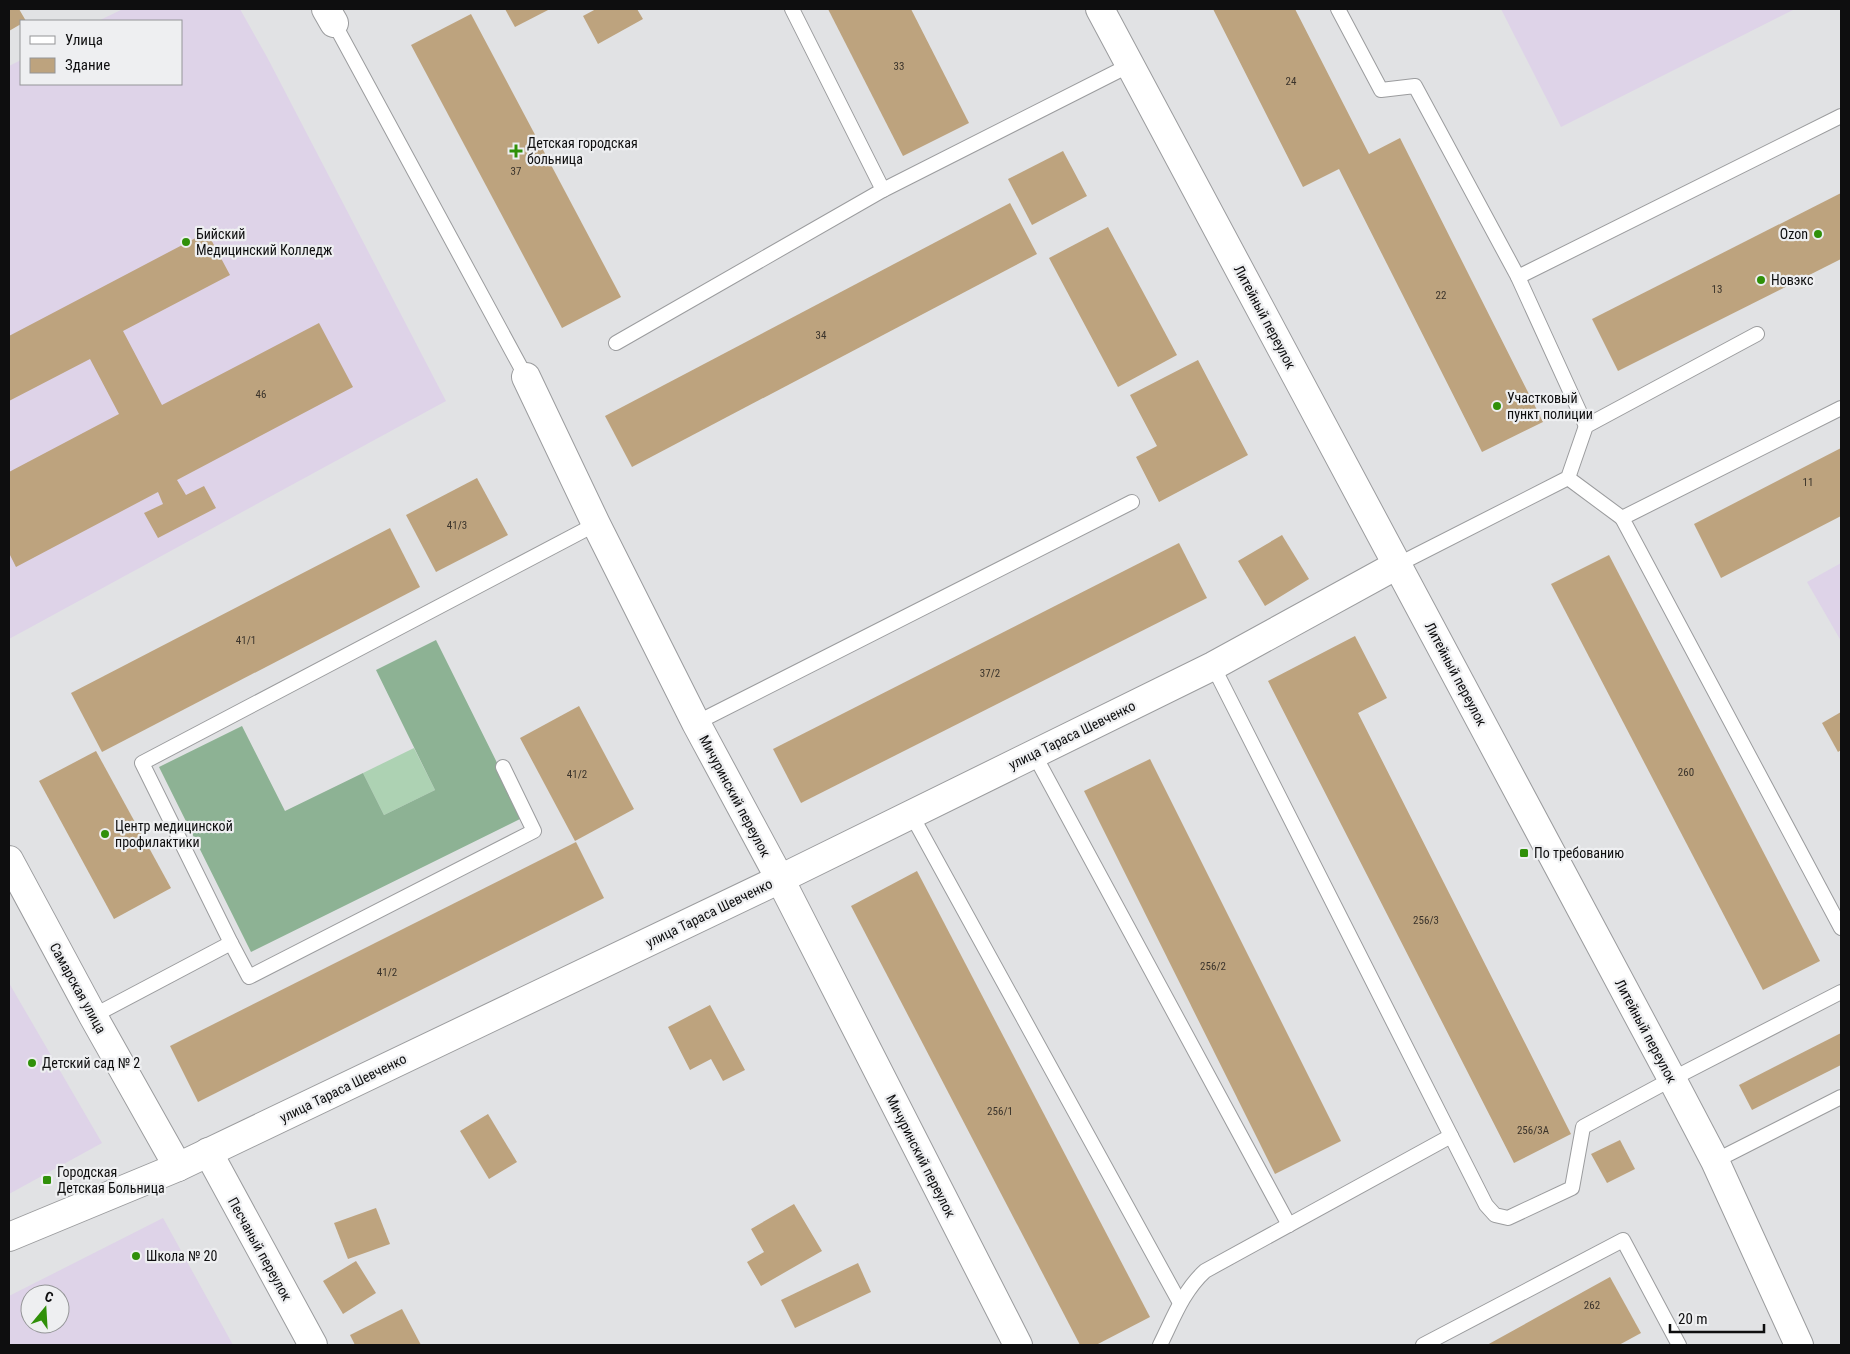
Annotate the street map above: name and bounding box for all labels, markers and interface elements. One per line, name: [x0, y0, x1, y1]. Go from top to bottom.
legend: [20, 20, 182, 85]
text: Улица: [65, 31, 103, 49]
text: Здание: [65, 56, 110, 74]
house number: 33: [894, 60, 904, 73]
house number: 24: [1286, 75, 1297, 88]
place label: Детская городская больница: [527, 135, 638, 167]
marker: Детская городская больница: [509, 144, 523, 158]
house number: 37: [511, 165, 521, 178]
place label: Бийский Медицинский Колледж: [196, 226, 332, 258]
place label: Ozon: [1780, 226, 1808, 242]
marker: Ozon: [1812, 228, 1824, 240]
marker: Бийский Медицинский Колледж: [180, 236, 192, 248]
street label: Литейный переулок: [1231, 262, 1299, 372]
place label: Новэкс: [1771, 272, 1813, 288]
marker: Новэкс: [1755, 274, 1767, 286]
house number: 13: [1712, 283, 1722, 296]
house number: 22: [1436, 289, 1446, 302]
house number: 34: [816, 329, 827, 342]
house number: 46: [256, 388, 266, 401]
place label: Участковый пункт полиции: [1507, 390, 1593, 422]
marker: Участковый пункт полиции: [1491, 400, 1503, 412]
house number: 11: [1803, 476, 1813, 489]
house number: 41/3: [447, 519, 467, 532]
street label: Литейный переулок: [1422, 619, 1490, 729]
house number: 41/1: [236, 634, 256, 647]
house number: 37/2: [980, 667, 1000, 680]
street label: улица Тараса Шевченко: [1006, 697, 1138, 773]
street label: Мичуринский переулок: [696, 732, 774, 860]
house number: 260: [1678, 766, 1694, 779]
house number: 41/2: [567, 768, 587, 781]
place label: Центр медицинской профилактики: [115, 818, 233, 850]
marker: Центр медицинской профилактики: [99, 828, 111, 840]
place label: По требованию: [1534, 845, 1624, 861]
marker: По требованию: [1518, 847, 1530, 859]
street label: улица Тараса Шевченко: [643, 875, 775, 951]
house number: 256/3: [1413, 914, 1439, 927]
street label: Самарская улица: [47, 940, 109, 1036]
house number: 256/2: [1200, 960, 1226, 973]
house number: 41/2: [377, 966, 397, 979]
street label: Литейный переулок: [1612, 976, 1680, 1086]
street label: улица Тараса Шевченко: [277, 1050, 409, 1126]
place label: Детский сад № 2: [42, 1055, 140, 1071]
marker: Детский сад № 2: [26, 1057, 38, 1069]
street label: Мичуринский переулок: [883, 1092, 959, 1220]
house number: 256/1: [987, 1105, 1013, 1118]
house number: 256/3А: [1517, 1124, 1550, 1137]
place label: Городская Детская Больница: [57, 1164, 165, 1196]
marker: Городская Детская Больница: [41, 1174, 53, 1186]
street label: Песчаный переулок: [225, 1195, 295, 1304]
place label: Школа № 20: [146, 1248, 218, 1264]
marker: Школа № 20: [130, 1250, 142, 1262]
north arrow: [20, 1284, 70, 1334]
text: С: [43, 1288, 55, 1305]
house number: 262: [1584, 1299, 1600, 1312]
scale bar: [1670, 1302, 1764, 1334]
text: 20 m: [1678, 1310, 1708, 1328]

